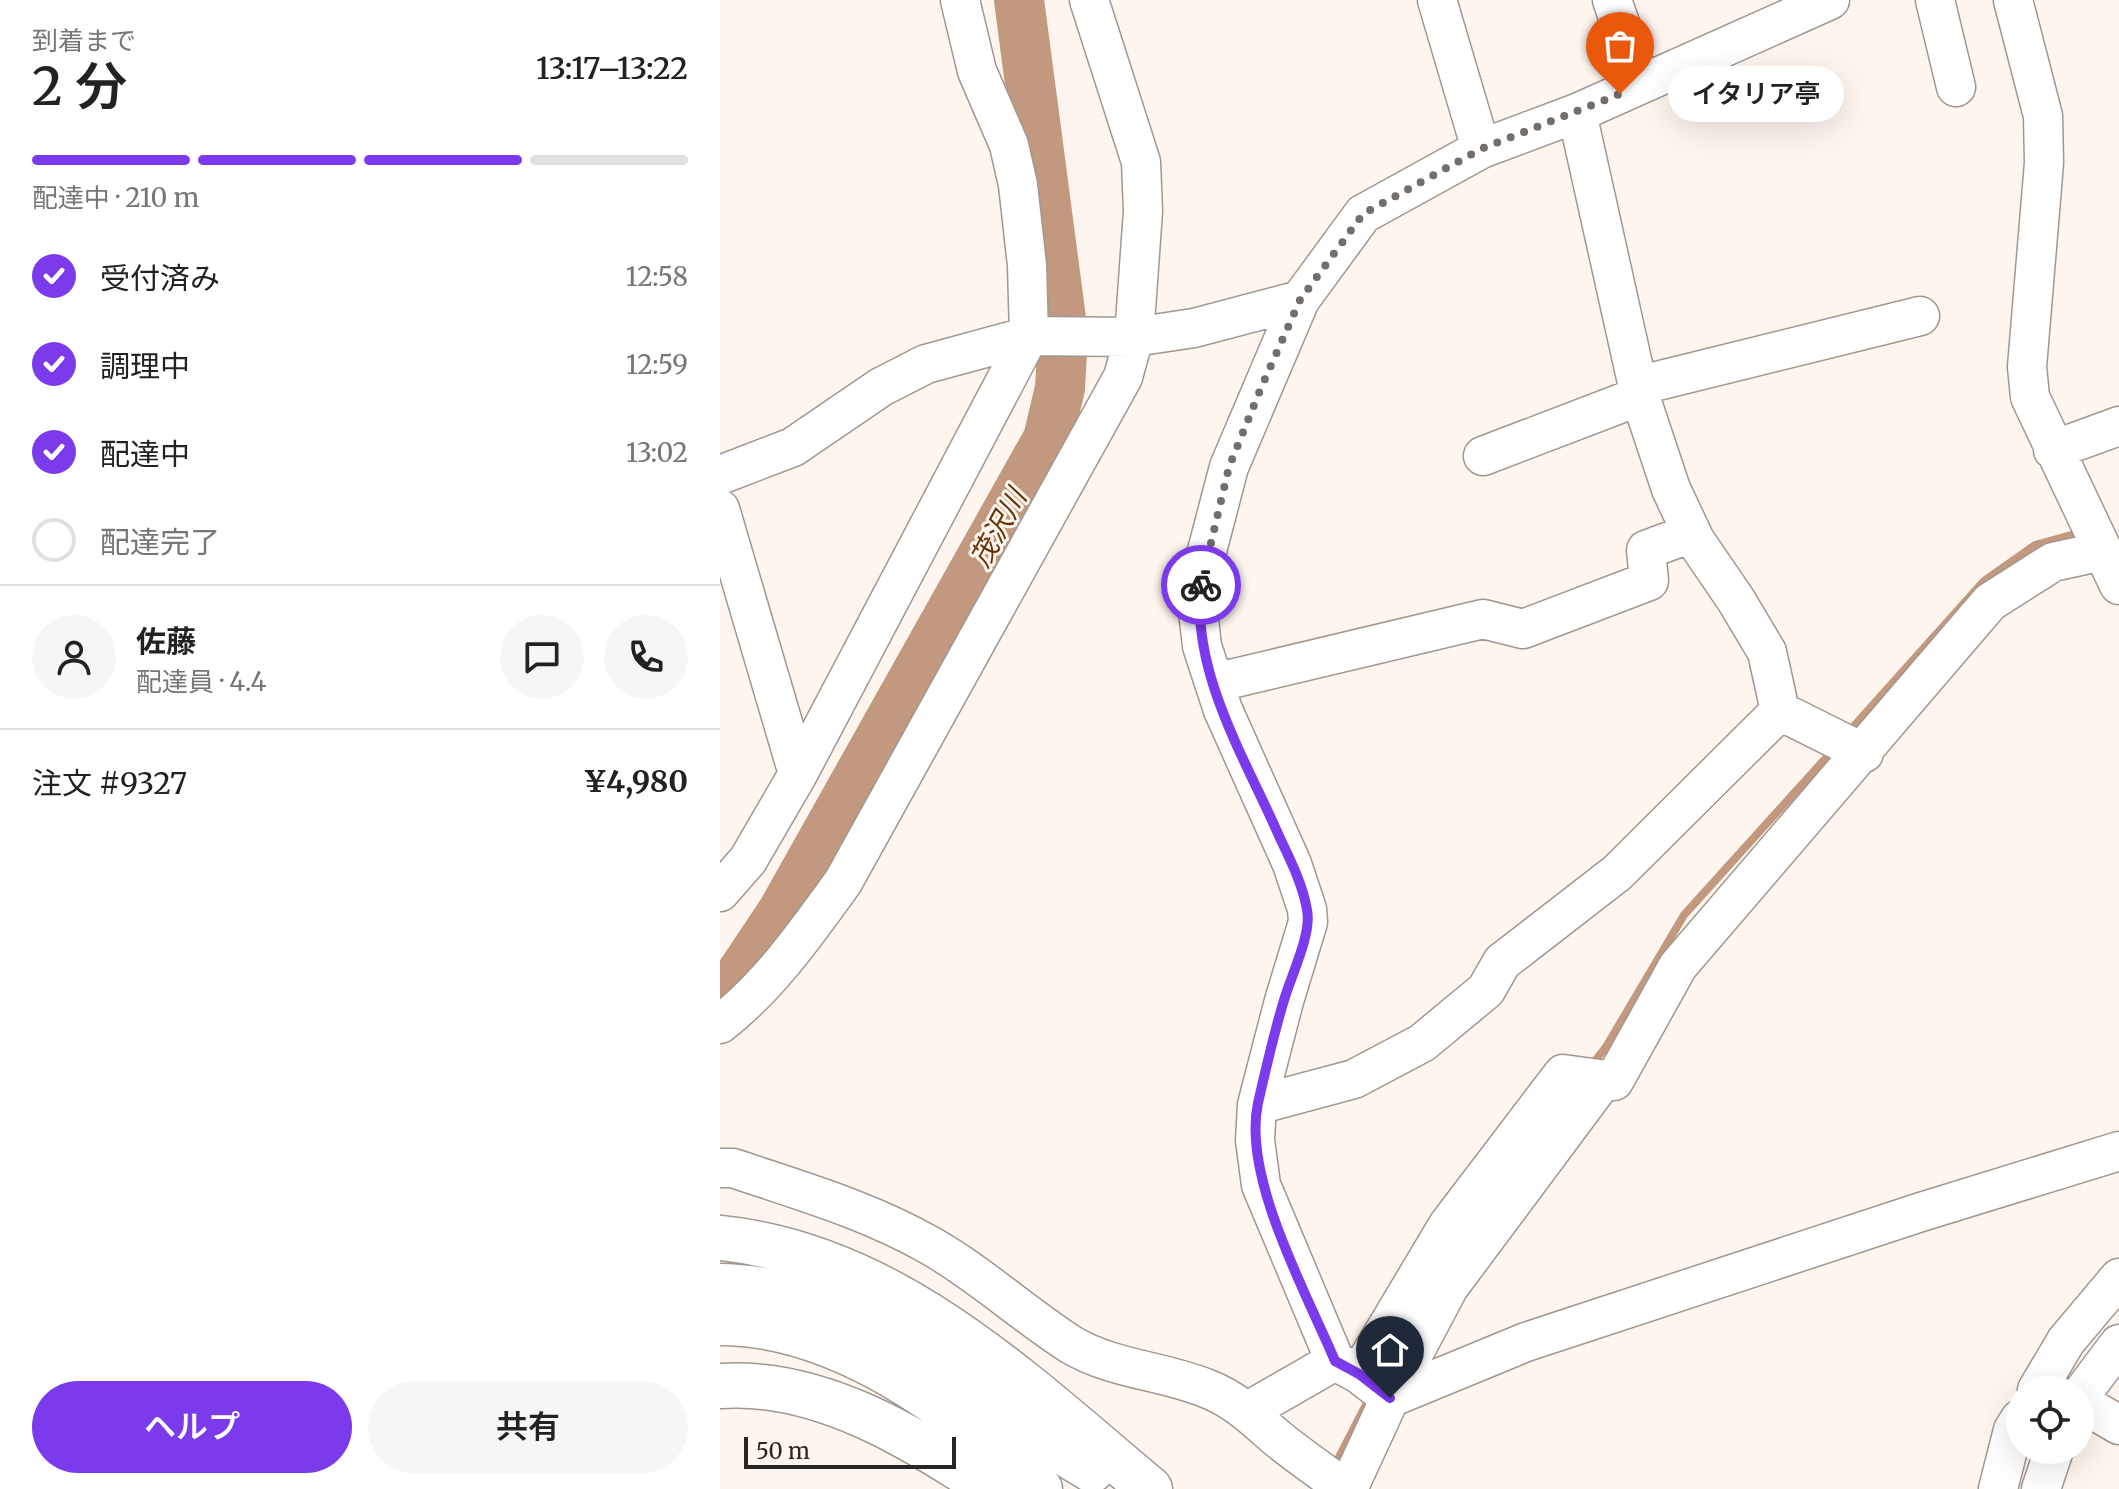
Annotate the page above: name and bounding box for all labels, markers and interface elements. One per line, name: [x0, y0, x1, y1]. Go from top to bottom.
pin: [1586, 12, 1654, 94]
text: 到着まで: [32, 24, 136, 57]
icon: bag: [1598, 24, 1642, 68]
text: 13:17–13:22: [536, 49, 688, 87]
text: 2 分: [32, 54, 127, 119]
callout: イタリア亭: [1668, 66, 1844, 122]
text: イタリア亭: [1692, 77, 1820, 110]
text: 配達中 · 210 m: [32, 181, 199, 214]
icon: check: [32, 254, 76, 298]
text: 受付済み: [100, 259, 220, 297]
text: 12:58: [626, 260, 688, 293]
icon: check: [32, 342, 76, 386]
text: 調理中: [100, 347, 190, 385]
text: 12:59: [626, 348, 688, 381]
icon: check: [32, 430, 76, 474]
text: 配達中: [100, 435, 190, 473]
text: 13:02: [626, 436, 688, 469]
water label: 茂沢川: [962, 480, 1036, 573]
text: 配達完了: [100, 523, 220, 561]
courier: [1161, 545, 1241, 625]
icon: bike: [1179, 563, 1223, 607]
button: person: [32, 615, 116, 699]
button: chat: [500, 615, 584, 699]
button: phone: [604, 615, 688, 699]
text: 佐藤: [136, 622, 196, 660]
text: 配達員 · 4.4: [136, 665, 267, 698]
text: ¥4,980: [583, 762, 688, 800]
text: 注文 #9327: [32, 764, 187, 802]
pin: [1356, 1316, 1424, 1398]
icon: home: [1368, 1328, 1412, 1372]
map controls: [2006, 1376, 2094, 1464]
button: locate: [2006, 1376, 2094, 1464]
button: ヘルプ: [32, 1381, 352, 1473]
button: 共有: [368, 1381, 688, 1473]
scale bar: [744, 1433, 956, 1469]
text: 50 m: [756, 1437, 810, 1465]

